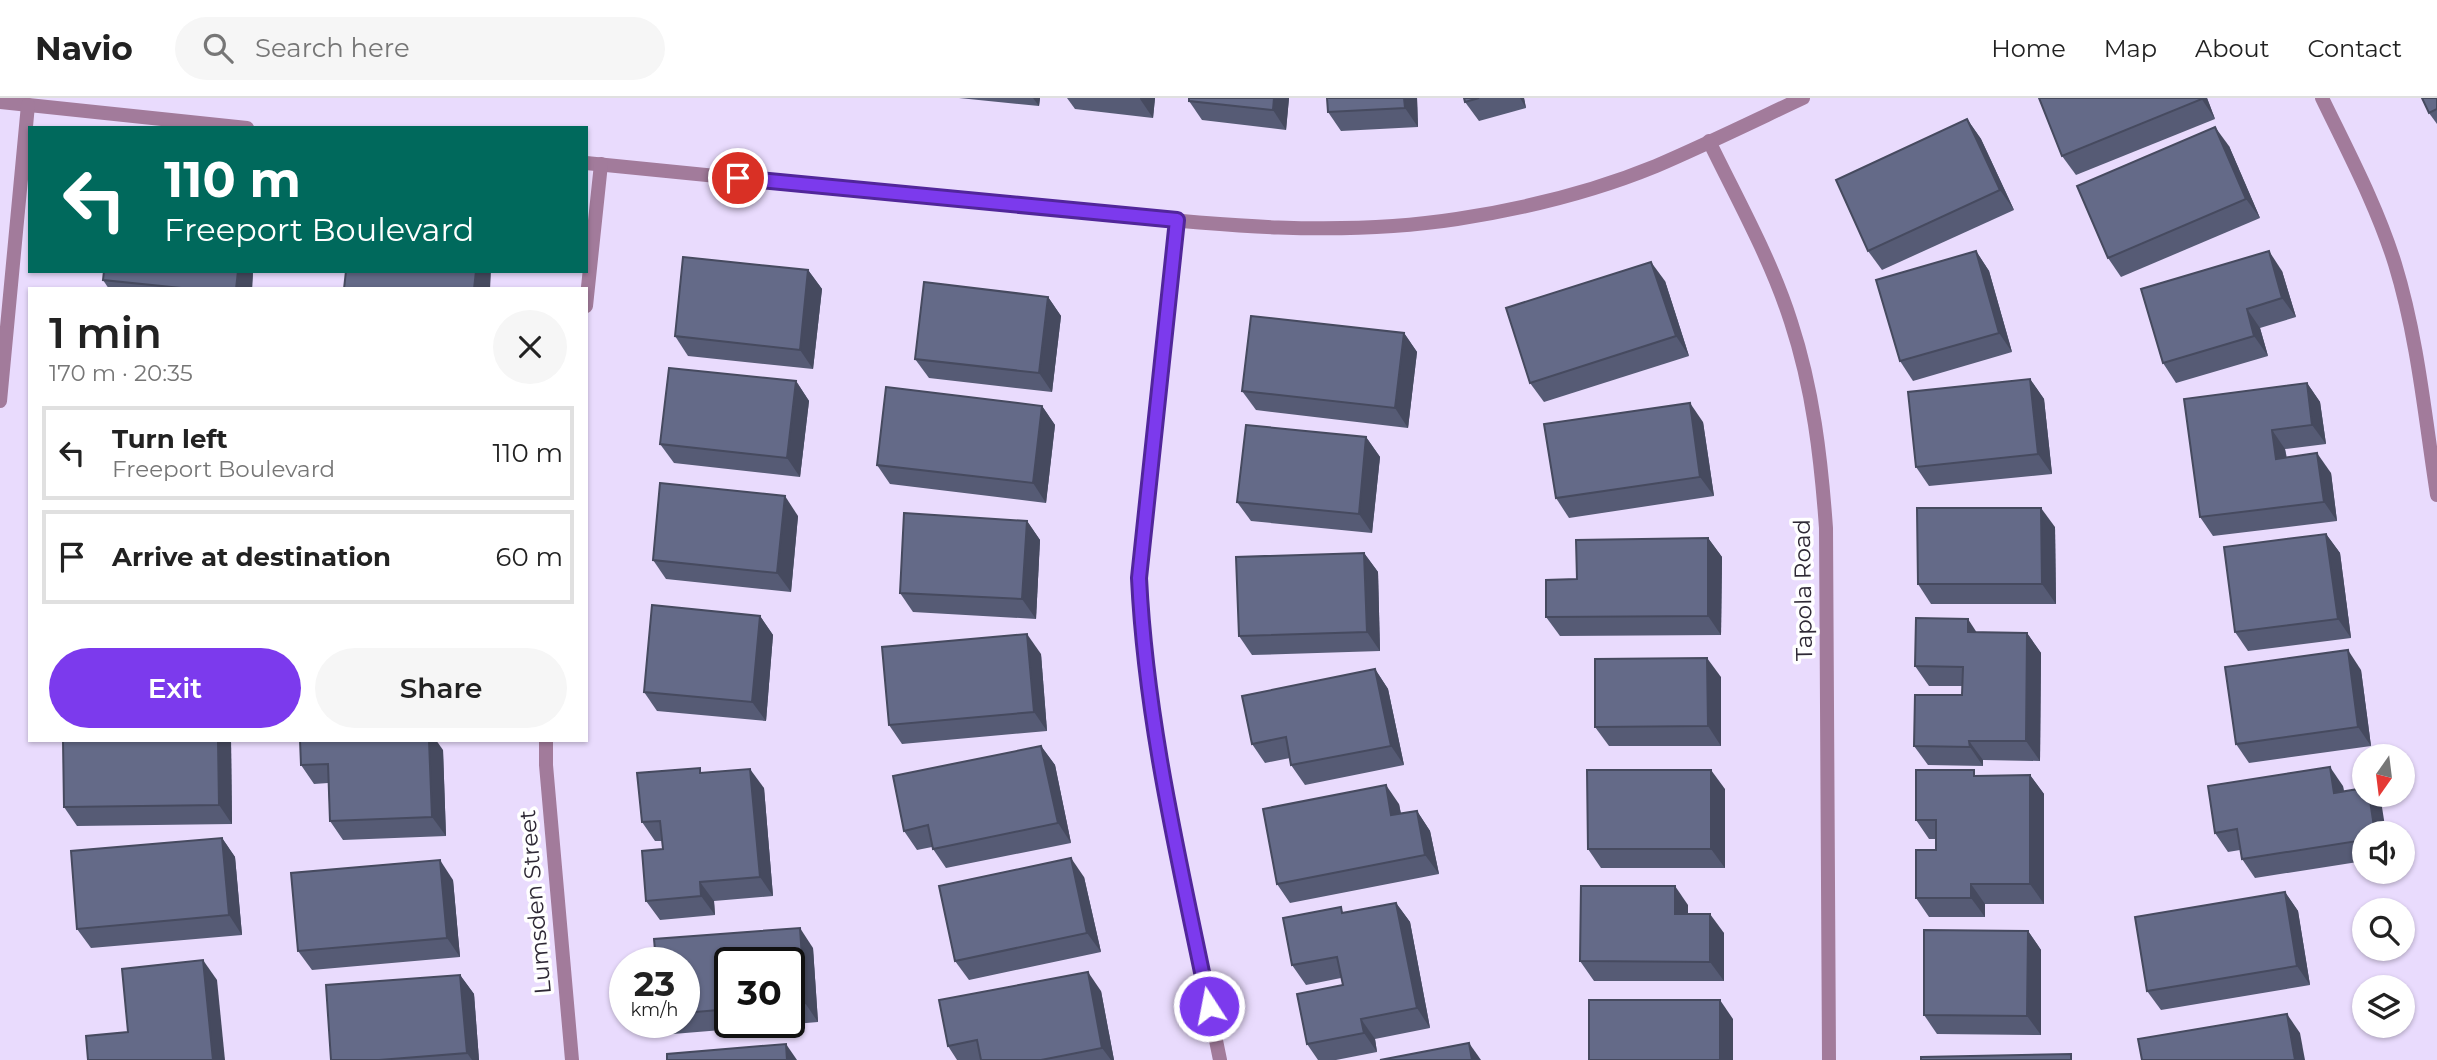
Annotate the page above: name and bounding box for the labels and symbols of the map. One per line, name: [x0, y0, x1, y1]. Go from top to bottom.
pin: [708, 148, 768, 208]
street label: Tapola Road: [1788, 519, 1818, 661]
north arrow: [2352, 744, 2415, 807]
street label: Lumsden Street: [513, 809, 557, 995]
speed limit sign: 30: [714, 947, 805, 1038]
position arrow: [1172, 969, 1246, 1043]

